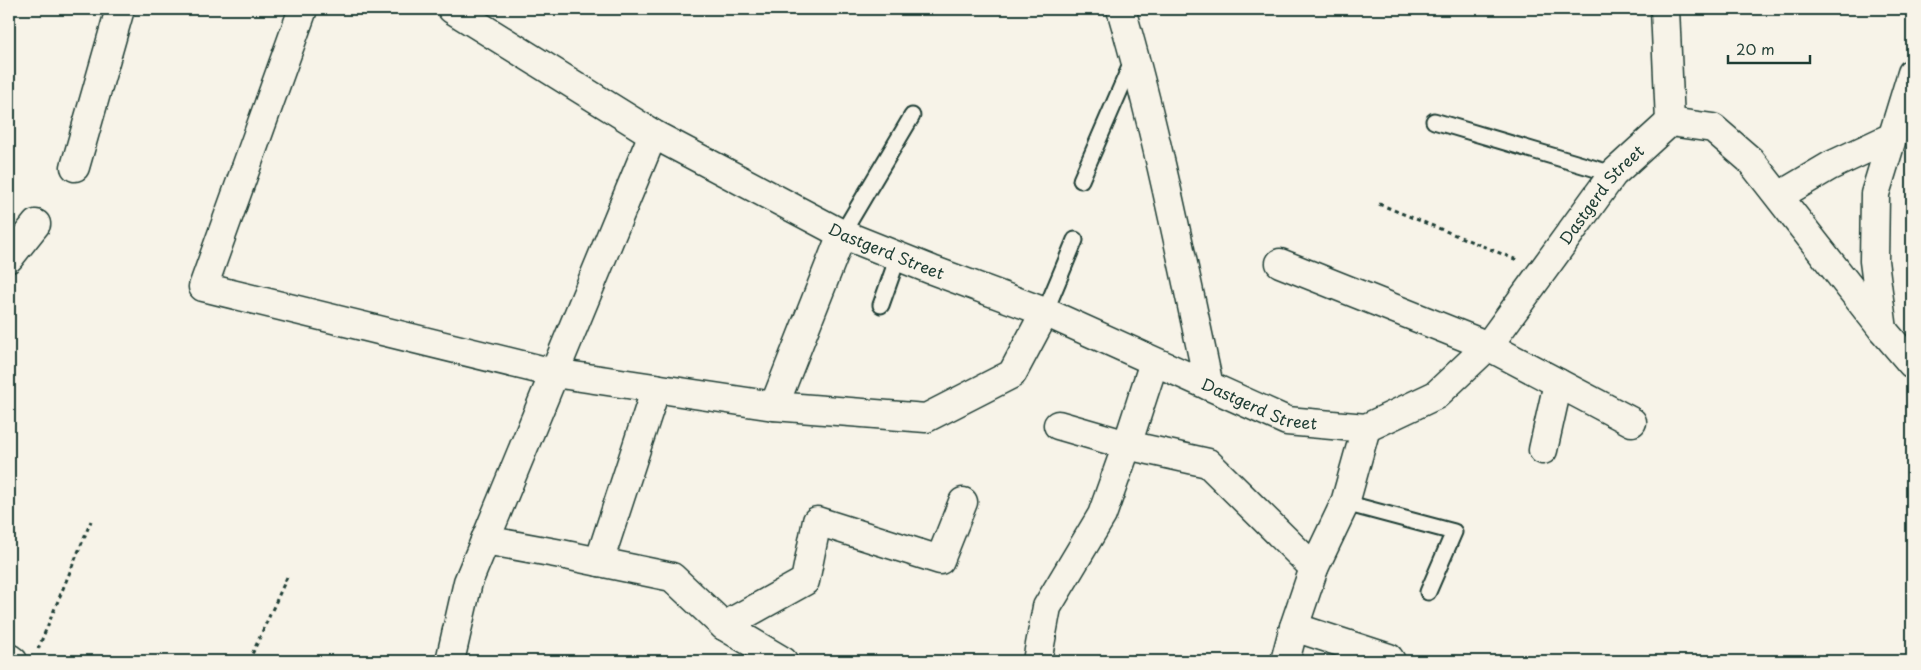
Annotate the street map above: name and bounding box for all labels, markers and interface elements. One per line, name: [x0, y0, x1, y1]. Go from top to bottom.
scale bar: [1728, 32, 1811, 64]
text: 20 m: [1736, 37, 1775, 60]
street label: Dastgerd Street: [1553, 138, 1649, 249]
street label: Dastgerd Street: [824, 216, 948, 285]
street label: Dastgerd Street: [1198, 371, 1319, 435]

